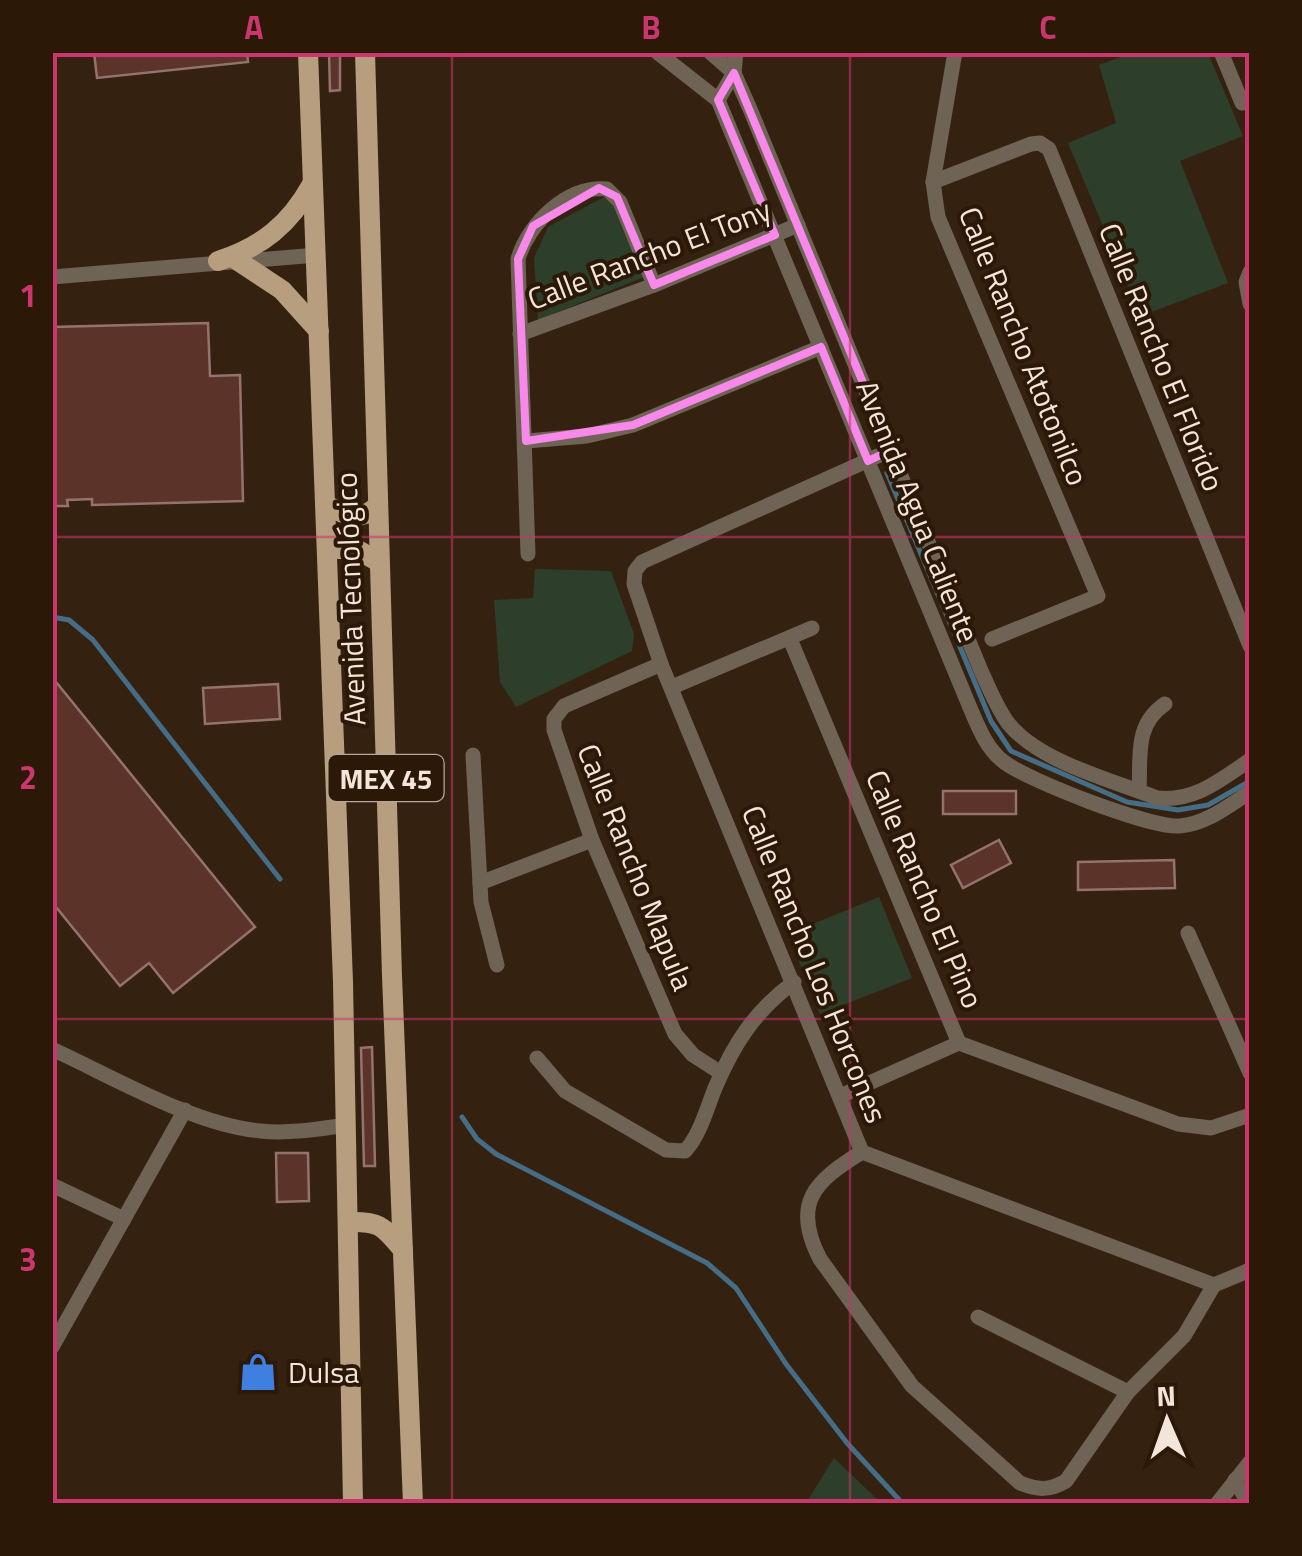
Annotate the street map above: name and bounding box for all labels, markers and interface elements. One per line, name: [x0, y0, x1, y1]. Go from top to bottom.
text: A: [244, 3, 264, 51]
text: B: [641, 3, 661, 51]
text: C: [1039, 3, 1057, 51]
street label: Calle Rancho El Tony: [520, 186, 778, 322]
street label: Calle Rancho Atotonilco: [947, 200, 1101, 492]
street label: Calle Rancho El Florido: [1087, 216, 1237, 498]
text: 1: [19, 271, 37, 319]
street label: Avenida Agua Caliente: [844, 373, 992, 649]
street label: Avenida Tecnológico: [323, 471, 377, 727]
street label: Calle Rancho Mapula: [566, 737, 706, 997]
text: 2: [19, 753, 37, 801]
road number: MEX 45: [328, 755, 444, 801]
street label: Calle Rancho El Pino: [854, 763, 996, 1015]
street label: Calle Rancho Los Horcones: [730, 798, 900, 1130]
text: 3: [19, 1235, 37, 1283]
place label: Dulsa: [288, 1349, 359, 1395]
shop icon: Dulsa: [237, 1351, 279, 1393]
north arrow: [1117, 1371, 1217, 1471]
text: N: [1156, 1374, 1177, 1417]

